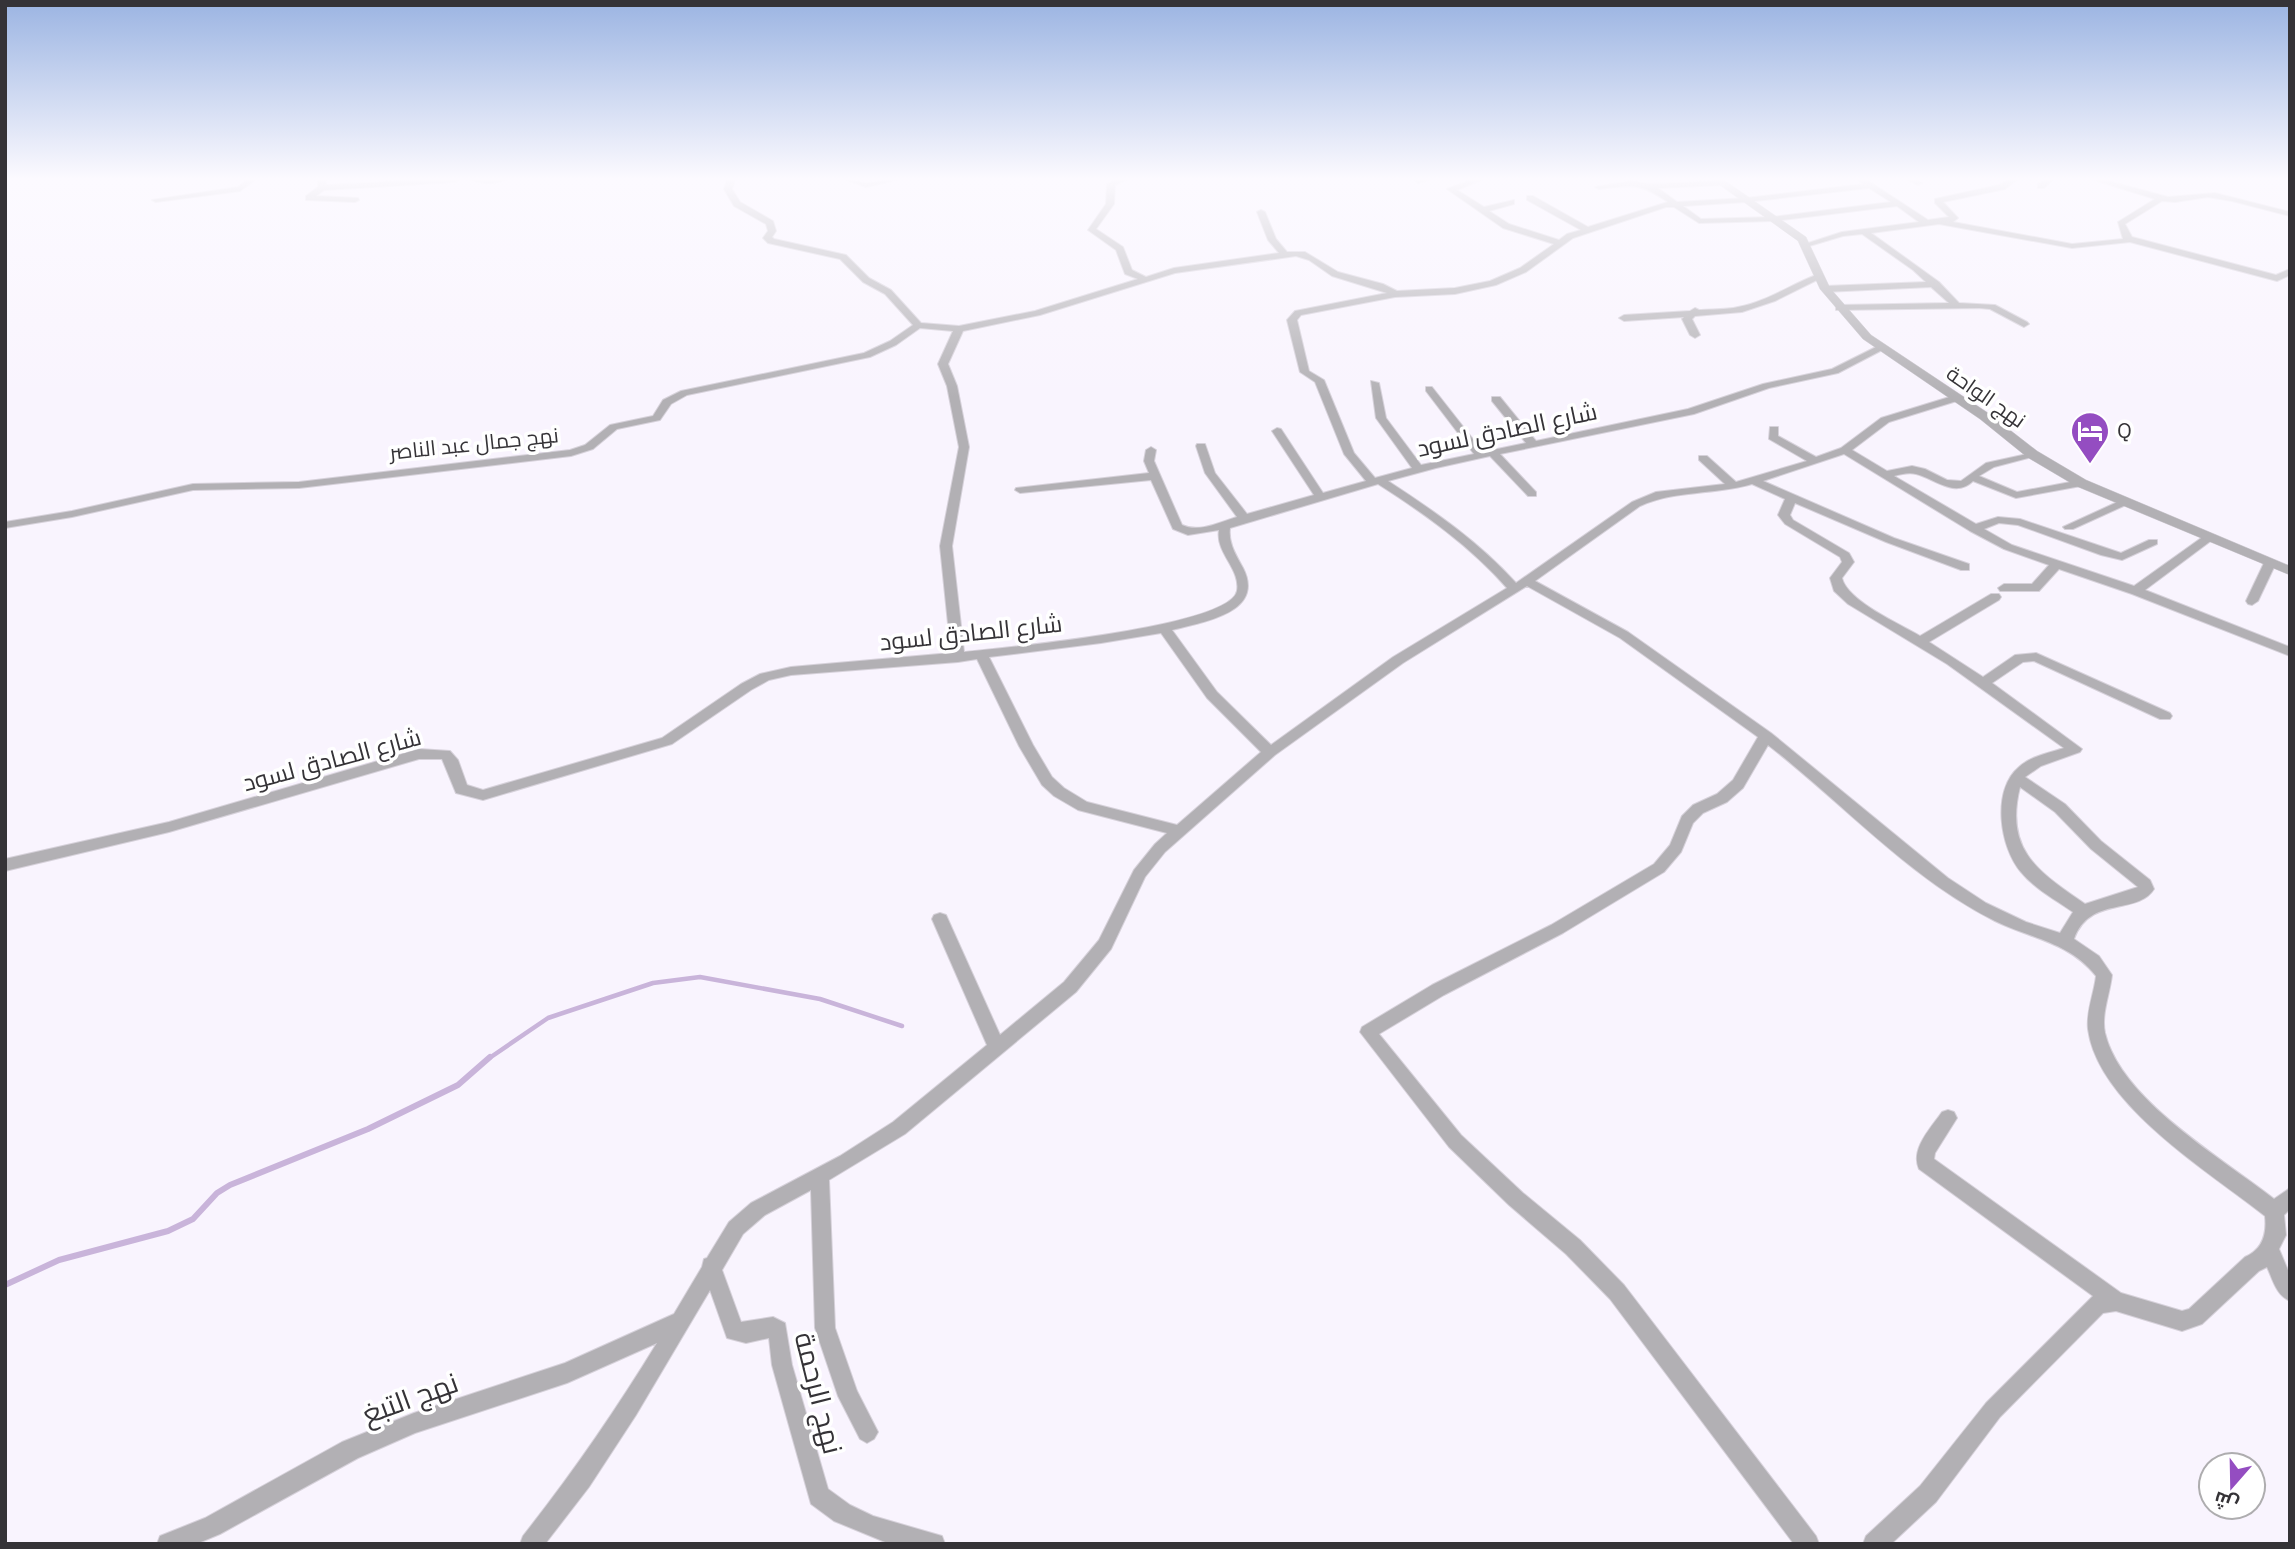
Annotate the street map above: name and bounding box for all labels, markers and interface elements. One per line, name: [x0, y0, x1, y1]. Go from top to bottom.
street label: نهج الواحة: [1941, 359, 2032, 434]
street label: شارع الصادق لسود: [1414, 394, 1600, 465]
hotel icon: Q: [2069, 410, 2111, 465]
place label: Q: [2117, 416, 2132, 444]
street label: نهج جمال عبد الناصر: [387, 420, 560, 467]
street label: شارع الصادق لسود: [878, 607, 1064, 658]
street label: شارع الصادق لسود: [239, 720, 425, 799]
street label: نهج الرحمة: [786, 1328, 852, 1458]
street label: نهج التبغ: [357, 1363, 463, 1433]
north arrow: [2197, 1451, 2267, 1521]
text: ش: [2211, 1487, 2242, 1517]

